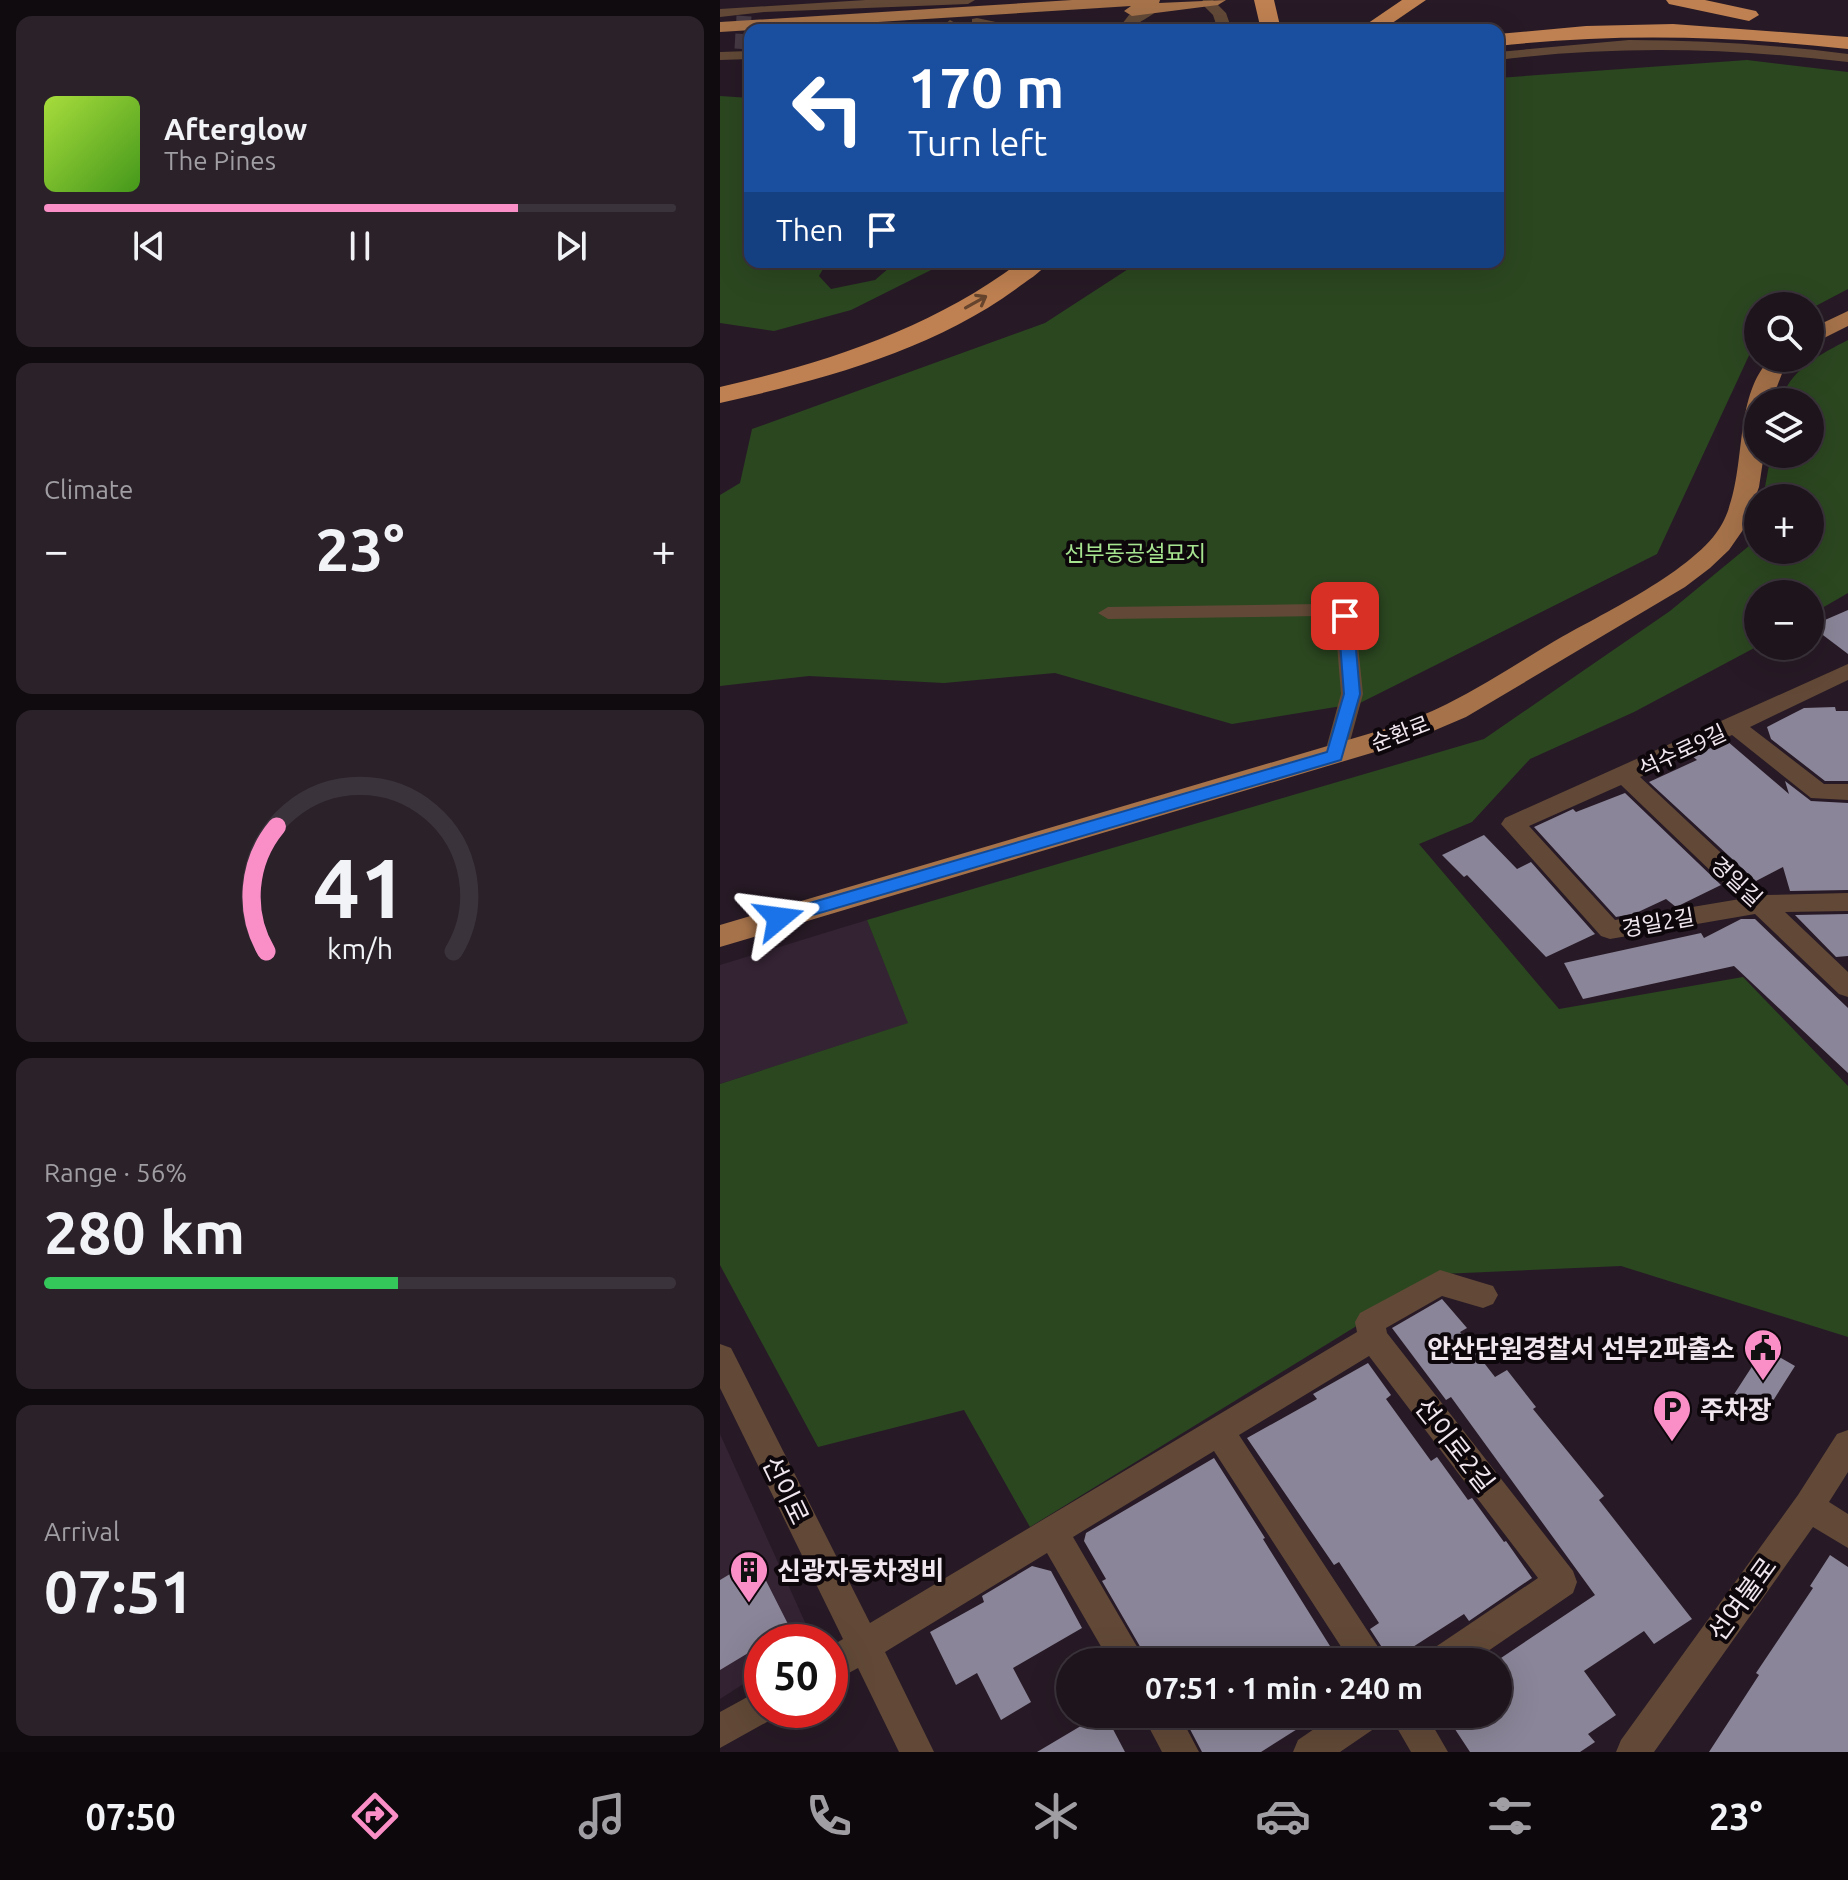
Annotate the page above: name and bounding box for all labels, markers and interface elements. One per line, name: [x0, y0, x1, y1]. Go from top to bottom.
icon: left: [776, 56, 880, 160]
text: 170 m: [908, 56, 1064, 119]
text: Afterglow: [164, 112, 307, 146]
text: Turn left: [908, 122, 1047, 163]
text: The Pines: [164, 146, 276, 175]
icon: arrive: [860, 208, 904, 252]
text: Then: [776, 213, 844, 247]
icon: previous: [127, 224, 171, 268]
icon: pause: [338, 224, 382, 268]
icon: next: [549, 224, 593, 268]
map controls: [1744, 292, 1824, 660]
button: search: [1744, 292, 1824, 372]
one-way arrow: [964, 294, 988, 309]
button: layers: [1744, 388, 1824, 468]
text: Climate: [44, 475, 133, 504]
button: +: [1744, 484, 1824, 564]
text: 23°: [316, 515, 404, 582]
text: −: [44, 525, 69, 574]
text: +: [651, 525, 676, 574]
park label: 선부동공설묘지: [1064, 540, 1206, 565]
button: −: [1744, 580, 1824, 660]
pin: [1311, 582, 1379, 650]
icon: arrive: [1323, 594, 1367, 638]
street label: 순환로: [1367, 710, 1433, 756]
street label: 석수로9길: [1634, 719, 1730, 781]
text: 41: [313, 840, 407, 934]
street label: 경일길: [1706, 851, 1768, 911]
position arrow: [737, 876, 821, 960]
street label: 경일2길: [1620, 903, 1696, 941]
text: km/h: [327, 932, 393, 964]
text: Range · 56%: [44, 1158, 187, 1187]
text: 280 km: [44, 1198, 245, 1265]
public building icon: 안산단원경찰서 선부2파출소: [1742, 1327, 1784, 1382]
place label: 안산단원경찰서 선부2파출소: [1427, 1334, 1735, 1363]
parking icon: 주차장: [1651, 1388, 1693, 1443]
street label: 선이로2길: [1410, 1393, 1500, 1497]
place label: 주차장: [1700, 1395, 1772, 1424]
street label: 선이로: [757, 1451, 815, 1529]
text: Arrival: [44, 1517, 120, 1546]
building icon: 신광자동차정비: [728, 1549, 770, 1604]
street label: 선여불로: [1702, 1552, 1782, 1646]
place label: 신광자동차정비: [777, 1556, 944, 1585]
text: 07:51: [44, 1557, 194, 1624]
speed limit sign: 50: [744, 1624, 848, 1728]
text: 07:51 · 1 min · 240 m: [1145, 1671, 1423, 1705]
icon: directions: [347, 1788, 403, 1844]
icon: music: [574, 1788, 630, 1844]
icon: phone: [801, 1788, 857, 1844]
icon: climate: [1028, 1788, 1084, 1844]
icon: car: [1255, 1788, 1311, 1844]
icon: filters: [1482, 1788, 1538, 1844]
text: 07:50: [86, 1796, 176, 1837]
text: 23°: [1709, 1796, 1762, 1837]

